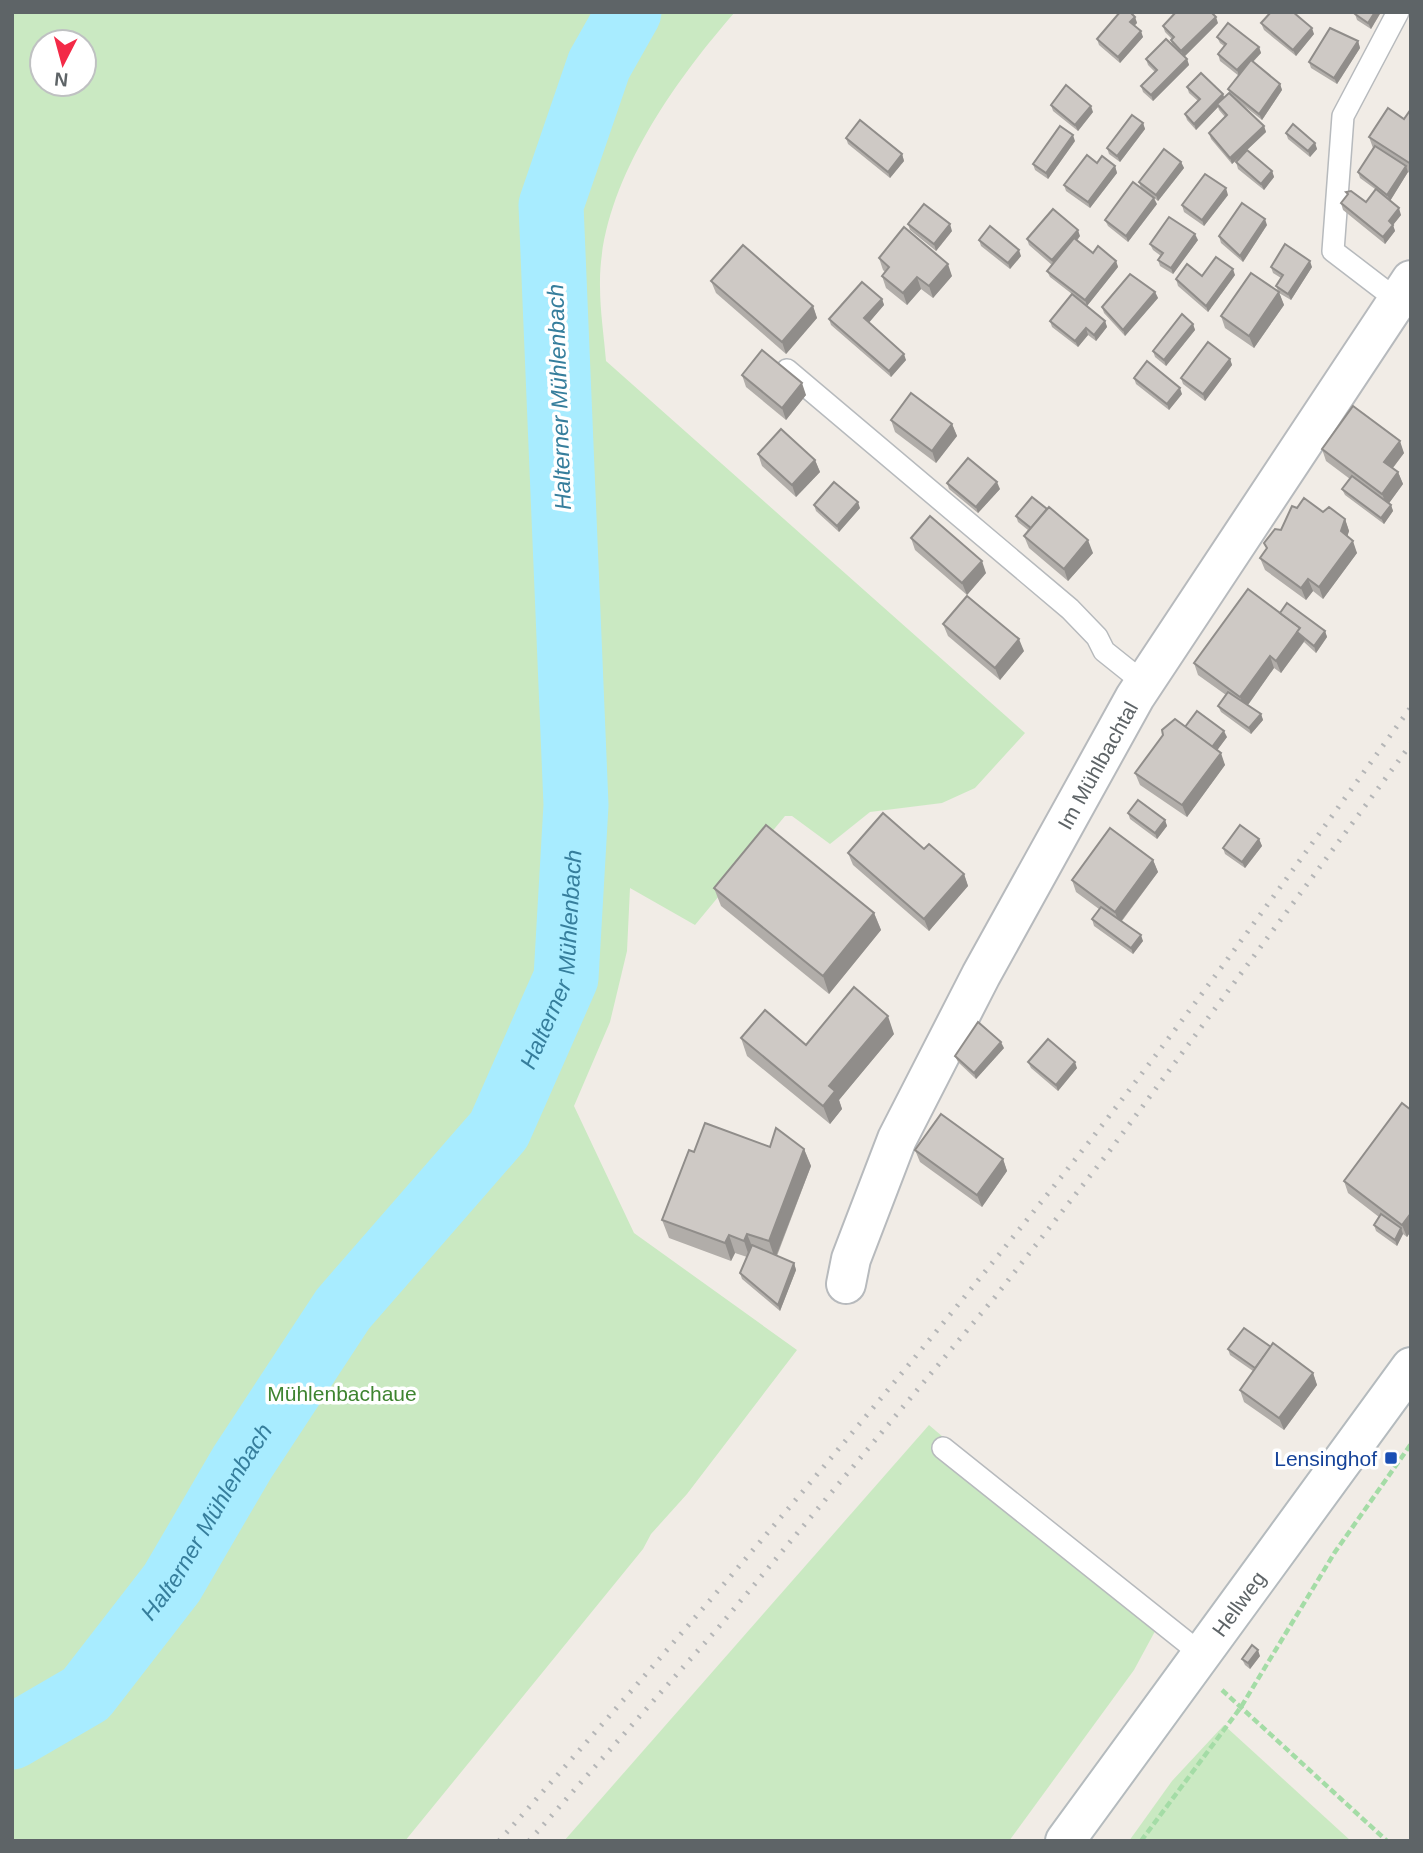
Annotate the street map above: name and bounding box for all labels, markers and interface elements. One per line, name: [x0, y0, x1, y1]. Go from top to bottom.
north arrow: [28, 28, 98, 98]
text: N: [53, 68, 69, 91]
water label: Halterner Mühlenbach: [542, 283, 576, 511]
street label: Im Mühlbachtal: [1053, 697, 1142, 833]
water label: Halterner Mühlenbach: [515, 849, 586, 1073]
park label: Mühlenbachaue: [267, 1382, 417, 1405]
water label: Halterner Mühlenbach: [135, 1419, 277, 1625]
place label: Lensinghof: [1274, 1447, 1377, 1470]
marker: Lensinghof: [1383, 1450, 1399, 1466]
street label: Hellweg: [1207, 1567, 1270, 1641]

